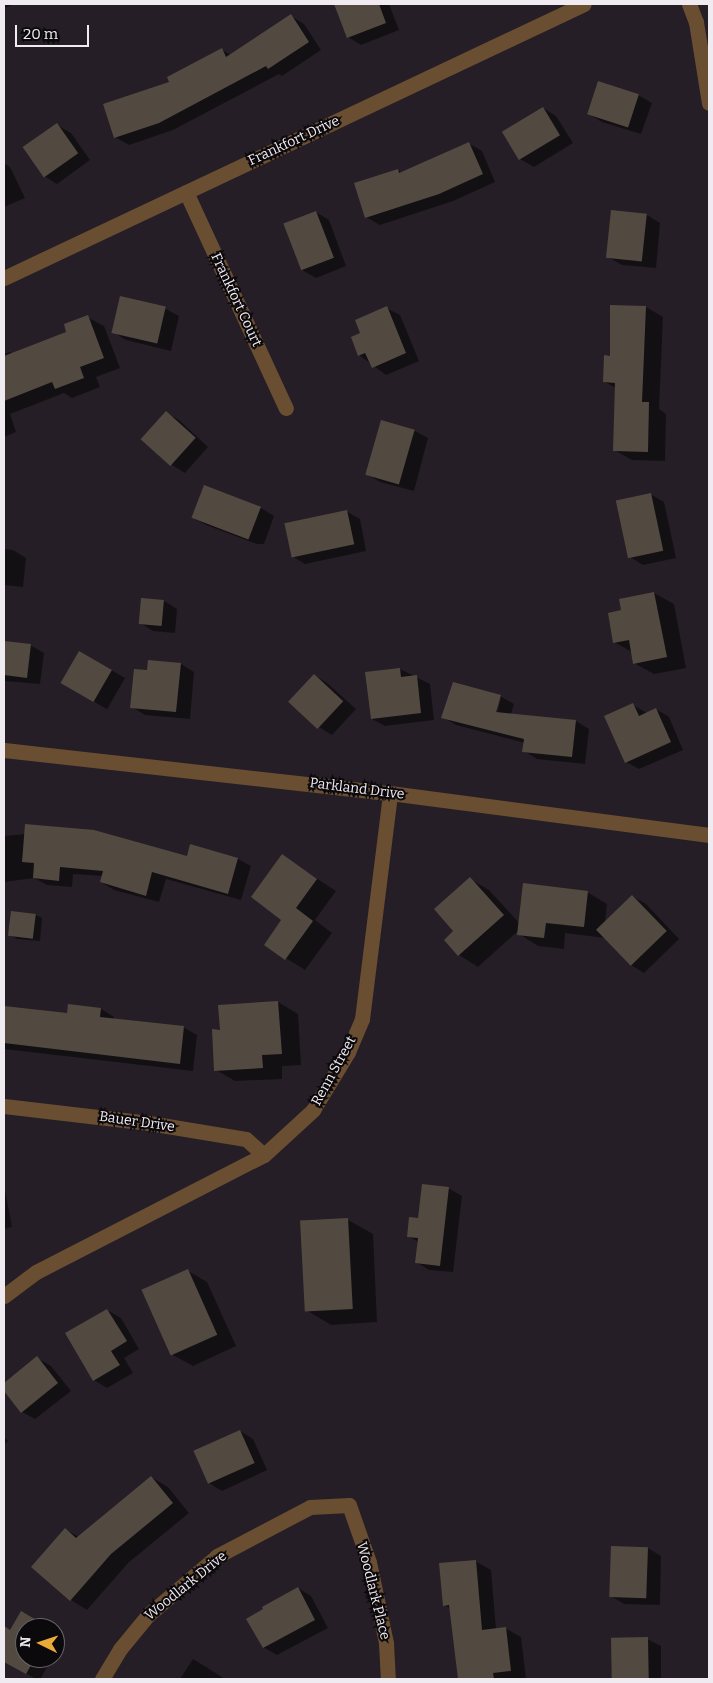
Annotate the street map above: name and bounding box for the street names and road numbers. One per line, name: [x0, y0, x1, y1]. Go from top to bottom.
street label: Frankfort Drive: [246, 112, 342, 170]
street label: Frankfort Court: [207, 251, 265, 349]
street label: Parkland Drive: [309, 775, 405, 803]
street label: Renn Street: [308, 1033, 360, 1109]
street label: Bauer Drive: [98, 1108, 176, 1136]
street label: Woodlark Place: [353, 1540, 393, 1642]
street label: Woodlark Drive: [142, 1548, 230, 1624]

